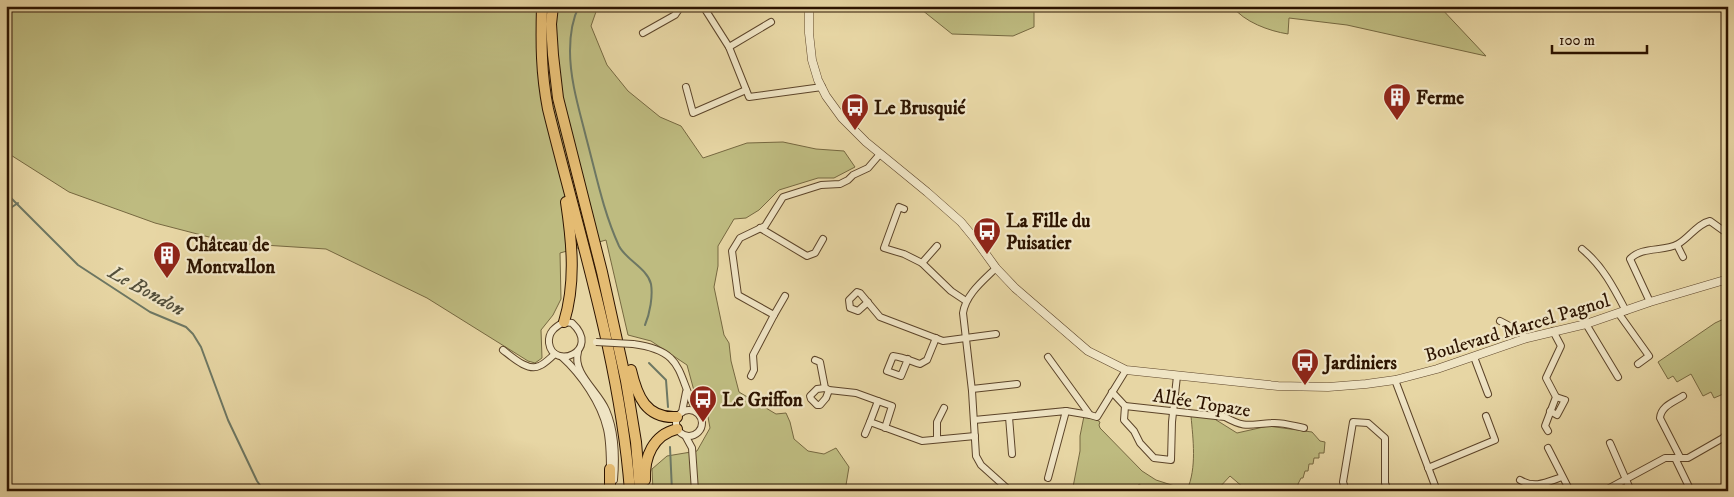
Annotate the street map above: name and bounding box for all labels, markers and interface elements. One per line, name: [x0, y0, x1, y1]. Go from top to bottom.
scale bar: [1552, 22, 1646, 54]
text: 100 m: [1559, 31, 1595, 50]
building icon: Ferme: [1382, 82, 1412, 121]
place label: Ferme: [1416, 87, 1464, 110]
bus stop icon: Le Brusquié: [840, 92, 870, 131]
place label: Le Brusquié: [874, 97, 967, 121]
place label: La Fille du Puisatier: [1006, 210, 1090, 255]
bus stop icon: La Fille du Puisatier: [972, 216, 1002, 255]
place label: Château de Montvallon: [186, 234, 276, 279]
building icon: Château de Montvallon: [152, 240, 182, 279]
water label: Le Bondon: [103, 260, 189, 322]
street label: Boulevard Marcel Pagnol: [1422, 289, 1613, 368]
bus stop icon: Jardiniers: [1290, 347, 1320, 386]
place label: Jardiniers: [1322, 352, 1397, 375]
bus stop icon: Le Griffon: [688, 384, 718, 423]
street label: Allée Topaze: [1151, 384, 1252, 423]
place label: Le Griffon: [722, 389, 804, 412]

